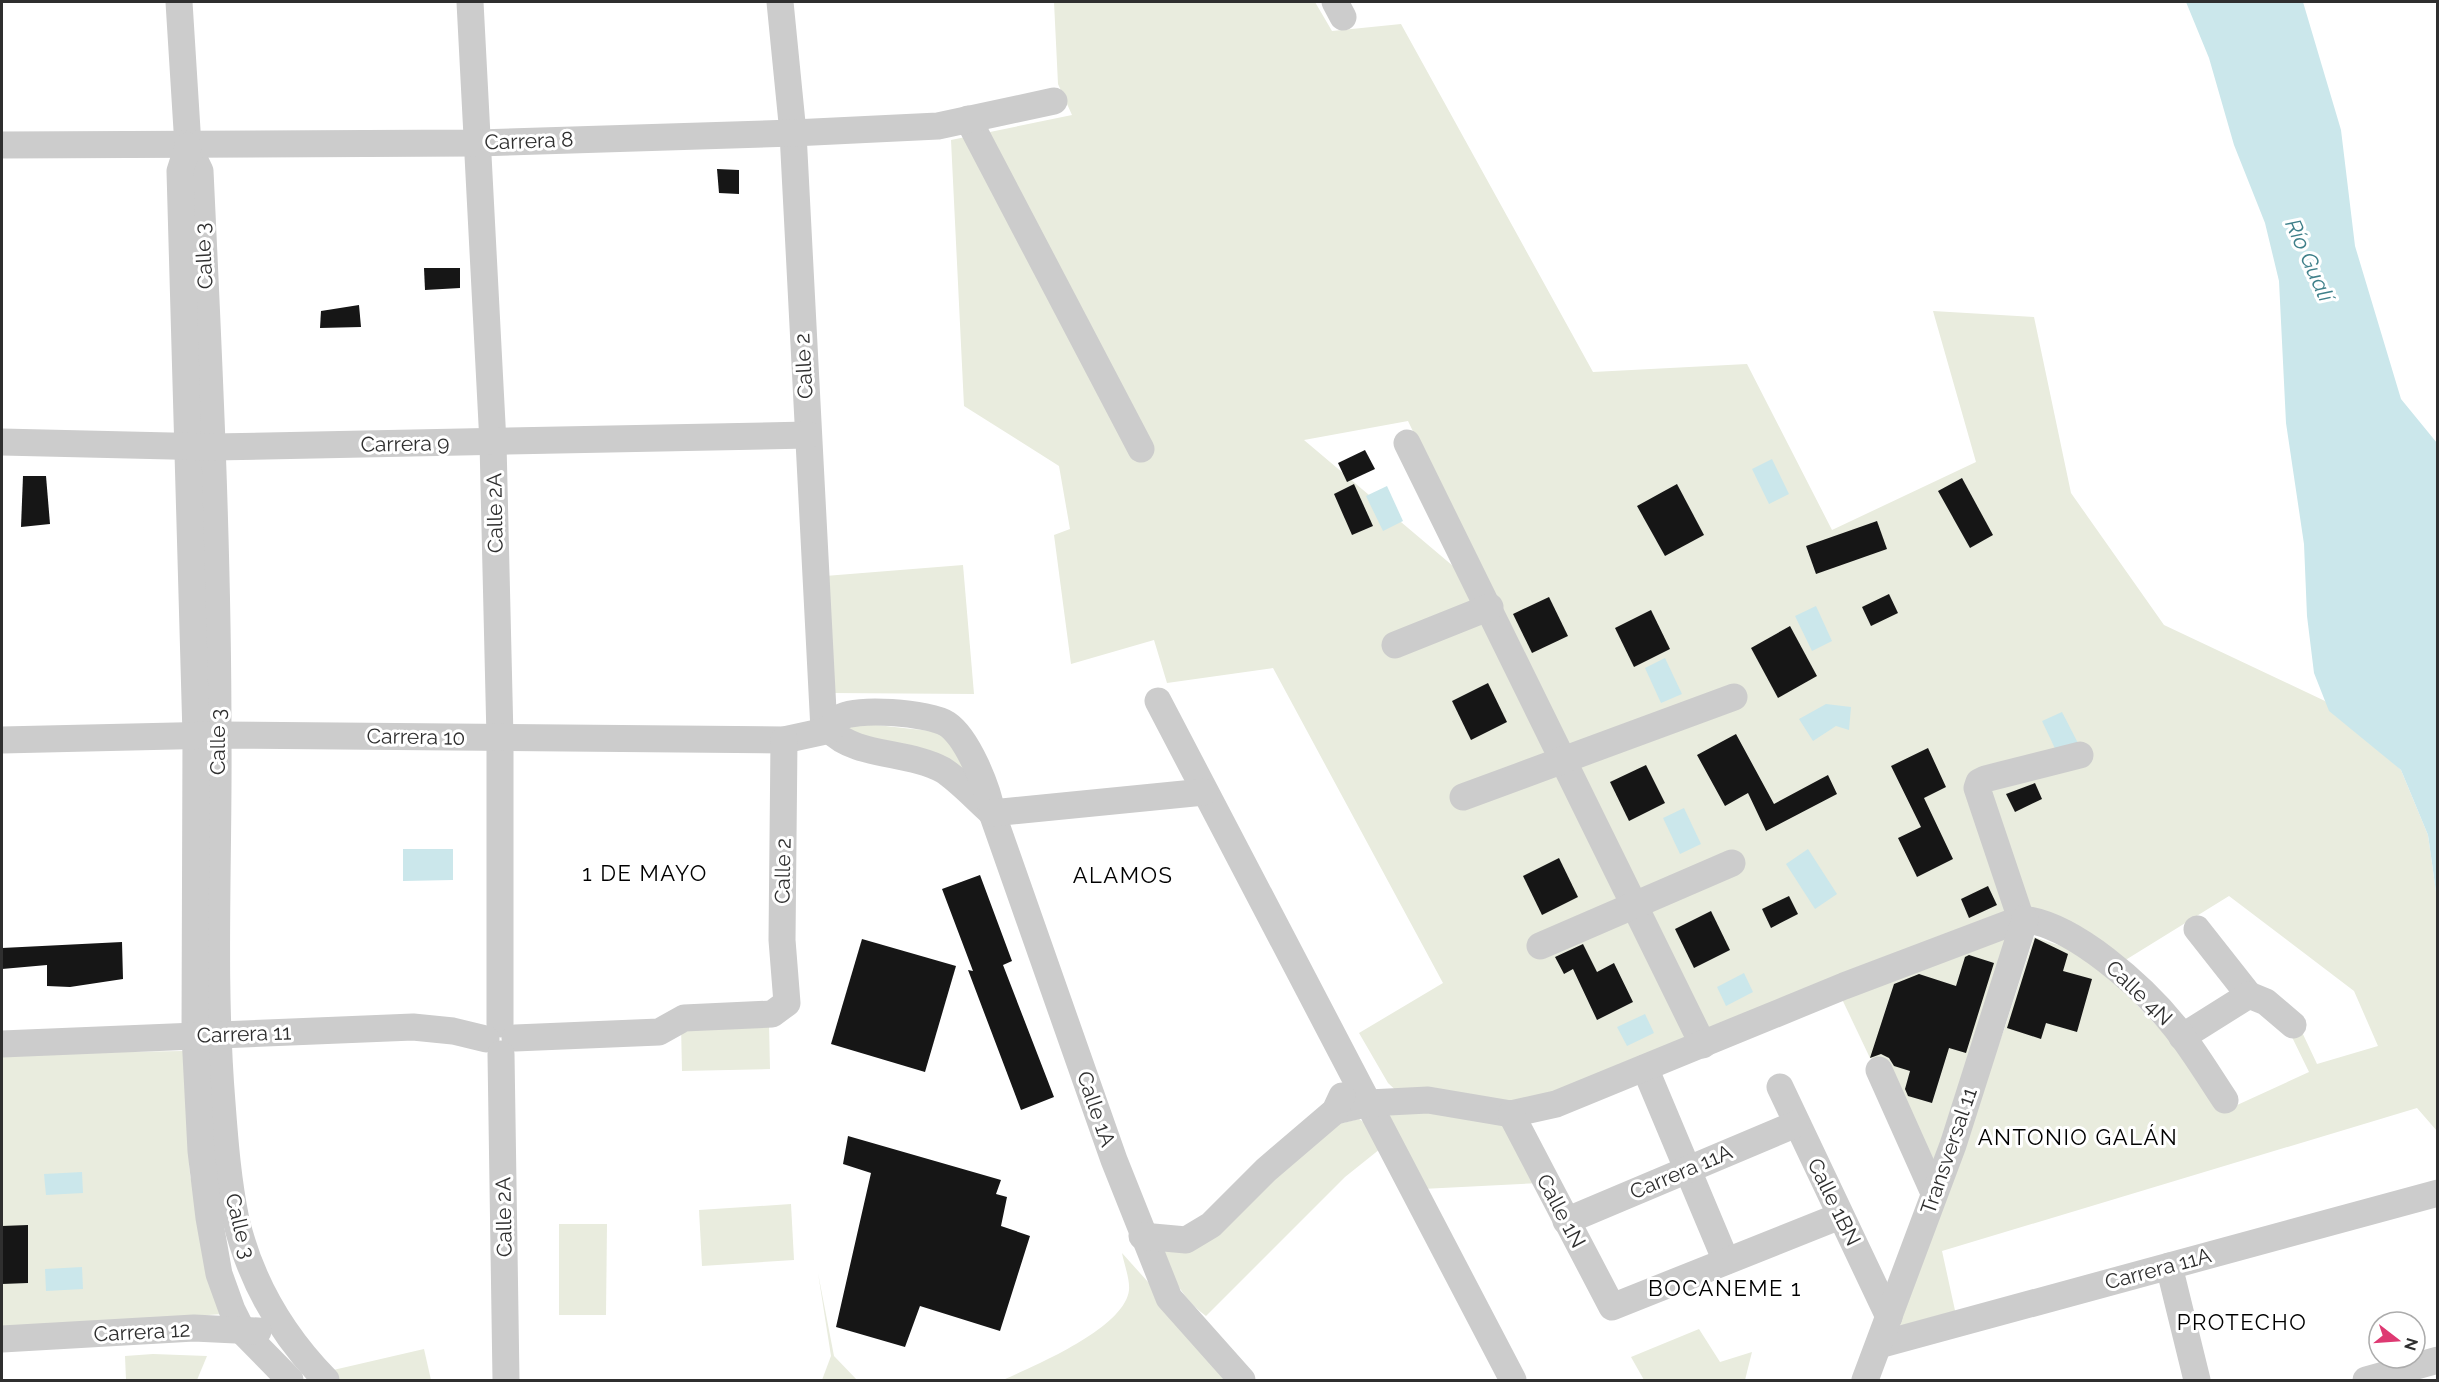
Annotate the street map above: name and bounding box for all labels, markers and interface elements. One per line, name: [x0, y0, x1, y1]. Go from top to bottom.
street label: Carrera 8: [484, 126, 574, 155]
water label: Río Gualí: [2280, 215, 2341, 307]
street label: Calle 3: [189, 222, 218, 290]
street label: Calle 2: [789, 332, 818, 400]
street label: Carrera 9: [360, 430, 450, 457]
street label: Calle 2A: [481, 473, 508, 553]
street label: Calle 3: [205, 709, 230, 775]
street label: Carrera 10: [367, 723, 466, 750]
street label: Calle 2: [769, 838, 796, 904]
district label: 1 DE MAYO: [582, 860, 708, 886]
district label: ALAMOS: [1073, 862, 1173, 888]
street label: Calle 4N: [2101, 955, 2178, 1030]
street label: Carrera 11: [196, 1019, 292, 1048]
street label: Calle 1A: [1072, 1068, 1121, 1150]
street label: Transversal 11: [1915, 1084, 1982, 1217]
district label: ANTONIO GALÁN: [1978, 1124, 2178, 1150]
street label: Carrera 11A: [1626, 1139, 1736, 1204]
street label: Calle 1BN: [1803, 1154, 1866, 1250]
street label: Calle 1N: [1532, 1170, 1591, 1252]
street label: Calle 2A: [490, 1177, 517, 1257]
street label: Calle 3: [220, 1191, 261, 1261]
street label: Carrera 11A: [2102, 1242, 2214, 1295]
district label: BOCANEME 1: [1648, 1275, 1802, 1301]
district label: PROTECHO: [2177, 1309, 2307, 1335]
north arrow: [2367, 1310, 2427, 1370]
street label: Carrera 12: [93, 1316, 191, 1347]
text: N: [2400, 1336, 2422, 1353]

